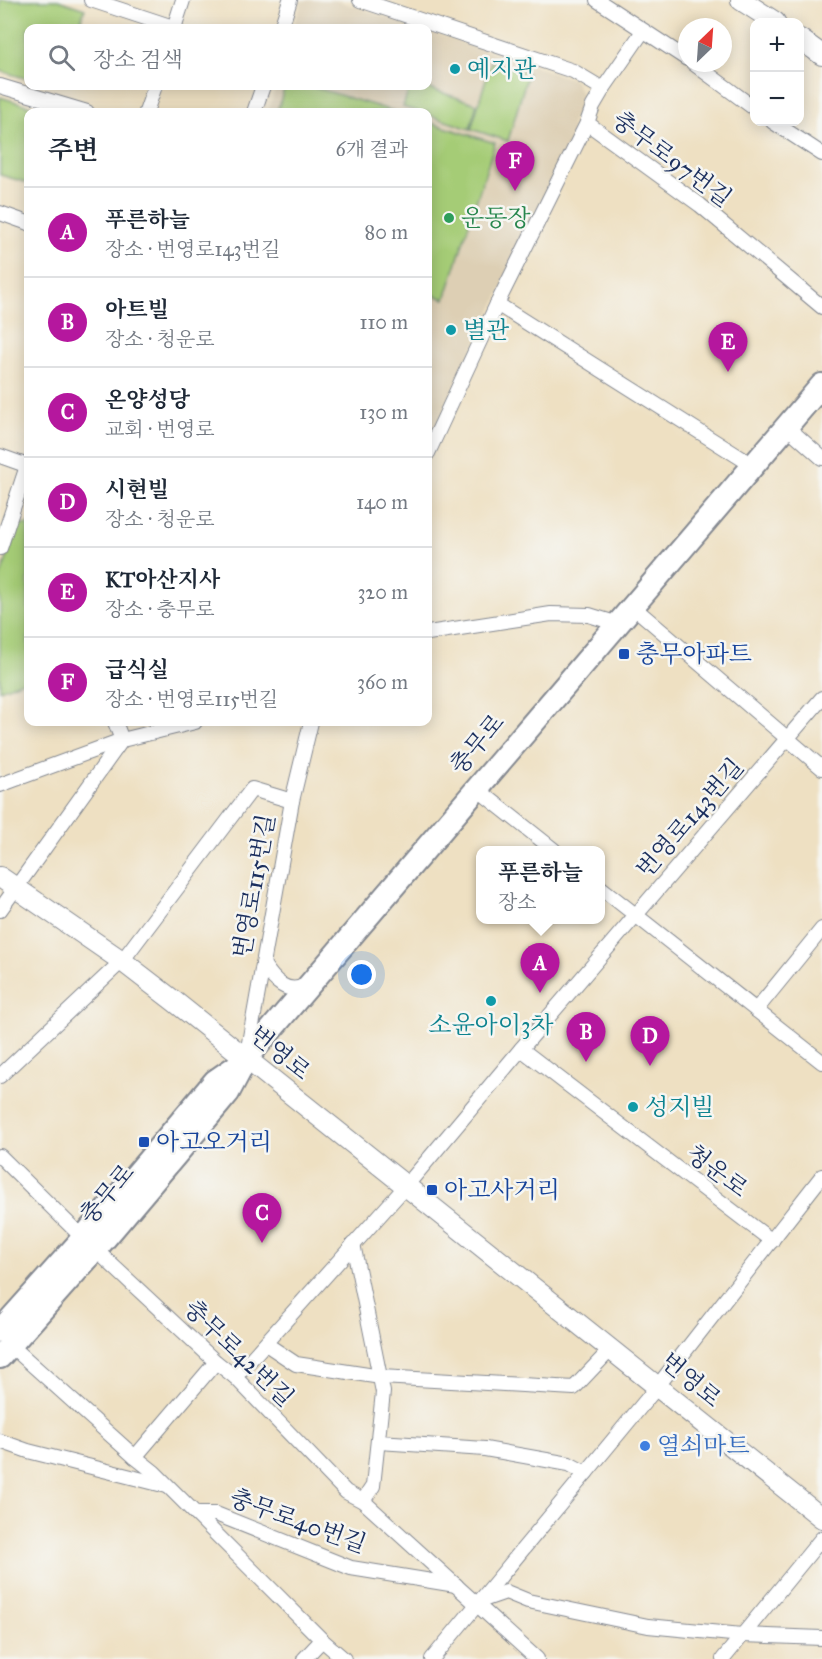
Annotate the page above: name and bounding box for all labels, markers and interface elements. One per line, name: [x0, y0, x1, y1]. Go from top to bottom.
north arrow: [678, 18, 732, 72]
map controls: [750, 18, 804, 126]
button: +: [750, 18, 804, 72]
search box: [24, 24, 432, 90]
icon: search: [45, 41, 78, 74]
text: 장소 검색: [93, 46, 183, 73]
place label: 예지관: [467, 54, 537, 84]
marker: 예지관: [448, 62, 462, 76]
button: −: [750, 72, 804, 126]
street label: 충무로97번길: [606, 104, 738, 214]
text: 주변: [48, 134, 98, 166]
text: 6개 결과: [335, 137, 408, 161]
pin: F: [496, 142, 534, 191]
place label: 운동장: [461, 203, 531, 233]
text: 푸른하늘: [105, 206, 190, 233]
marker: 운동장: [442, 211, 456, 225]
text: A: [61, 220, 74, 244]
text: 80 m: [365, 220, 408, 244]
text: 장소 · 번영로143번길: [105, 237, 280, 261]
text: 아트빌: [105, 296, 169, 323]
text: B: [61, 310, 74, 334]
text: 110 m: [360, 310, 408, 334]
place label: 별관: [463, 315, 509, 345]
pin: E: [708, 322, 748, 372]
marker: 별관: [444, 323, 458, 337]
text: 장소 · 청운로: [105, 327, 215, 351]
text: 온양성당: [105, 386, 190, 413]
text: C: [61, 400, 74, 424]
text: 130 m: [359, 400, 408, 424]
text: 교회 · 번영로: [105, 417, 215, 441]
text: 시현빌: [105, 476, 169, 503]
text: D: [60, 490, 75, 514]
text: 140 m: [356, 490, 408, 514]
text: 장소 · 청운로: [105, 507, 215, 531]
text: KT아산지사: [105, 566, 220, 593]
text: E: [60, 580, 75, 604]
text: 320 m: [357, 580, 408, 604]
text: 장소 · 충무로: [105, 597, 215, 621]
place label: 충무아파트: [636, 639, 752, 669]
marker: 충무아파트: [617, 647, 631, 661]
text: 급식실: [105, 656, 169, 683]
text: F: [61, 670, 74, 694]
text: 360 m: [357, 670, 408, 694]
text: 장소 · 번영로115번길: [105, 687, 278, 711]
street label: 충무로: [443, 708, 511, 780]
street label: 번영로143번길: [630, 752, 750, 884]
street label: 번영로115번길: [227, 812, 281, 960]
popup: [476, 846, 605, 924]
text: 푸른하늘: [498, 859, 583, 886]
text: 장소: [498, 890, 537, 914]
pin: A: [520, 944, 560, 993]
your location: [347, 960, 376, 989]
marker: 소윤아이3차: [484, 994, 498, 1008]
place label: 소윤아이3차: [428, 1010, 554, 1040]
pin: B: [566, 1012, 606, 1062]
pin: D: [630, 1016, 670, 1066]
street label: 번영로: [244, 1019, 316, 1087]
place label: 성지빌: [645, 1092, 715, 1122]
marker: 성지빌: [626, 1100, 640, 1114]
place label: 아고오거리: [156, 1127, 272, 1157]
marker: 아고오거리: [137, 1135, 151, 1149]
street label: 청운로: [680, 1138, 754, 1204]
street label: 충무로: [73, 1158, 141, 1230]
place label: 아고사거리: [444, 1175, 560, 1205]
marker: 아고사거리: [425, 1183, 439, 1197]
pin: C: [242, 1194, 282, 1243]
street label: 충무로42번길: [178, 1293, 300, 1413]
street label: 번영로: [655, 1346, 727, 1414]
place label: 열쇠마트: [657, 1431, 750, 1461]
marker: 열쇠마트: [638, 1439, 652, 1453]
street label: 충무로40번길: [226, 1482, 370, 1560]

